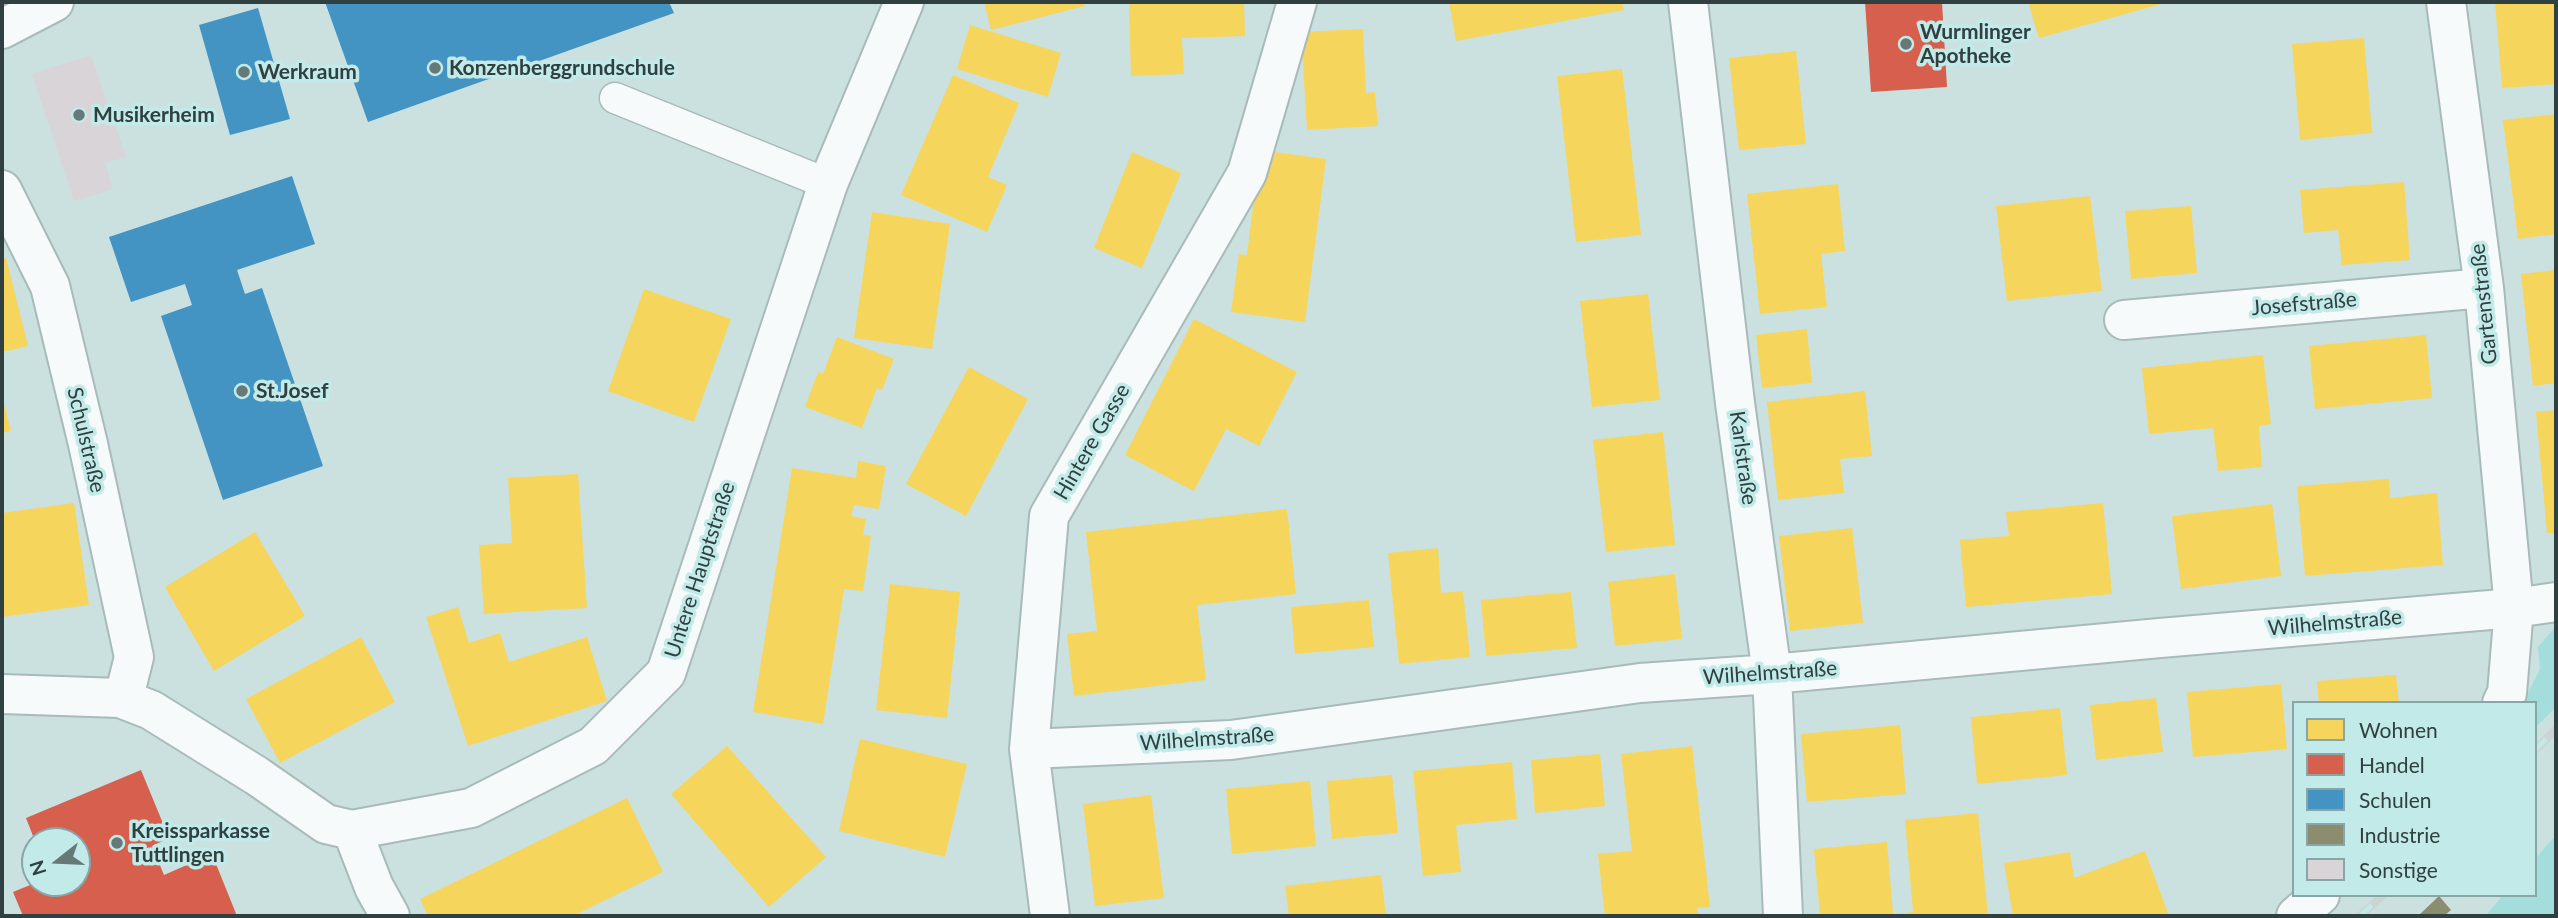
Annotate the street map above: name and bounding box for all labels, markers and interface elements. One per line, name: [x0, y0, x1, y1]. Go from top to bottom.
place label: Wurmlinger Apotheke: [1920, 19, 2031, 69]
marker: Wurmlinger Apotheke: [1898, 36, 1914, 52]
place label: Konzenberggrundschule: [449, 55, 675, 81]
place label: Werkraum: [258, 59, 357, 85]
marker: Konzenberggrundschule: [427, 60, 443, 76]
marker: Werkraum: [236, 64, 252, 80]
place label: Musikerheim: [93, 102, 215, 128]
marker: Musikerheim: [71, 107, 87, 123]
street label: Gartenstraße: [2465, 242, 2503, 366]
street label: Josefstraße: [2250, 287, 2358, 321]
place label: St.Josef: [256, 378, 328, 404]
street label: Hintere Gasse: [1049, 380, 1135, 504]
marker: St.Josef: [234, 383, 250, 399]
street label: Schulstraße: [62, 385, 110, 495]
street label: Karlstraße: [1724, 409, 1762, 507]
street label: Untere Hauptstraße: [660, 479, 740, 661]
street label: Wilhelmstraße: [2267, 605, 2403, 641]
street label: Wilhelmstraße: [1702, 656, 1838, 690]
legend: [2292, 701, 2537, 897]
text: Wohnen: [2359, 717, 2438, 742]
street label: Wilhelmstraße: [1139, 722, 1275, 756]
text: Handel: [2359, 752, 2425, 777]
text: Schulen: [2359, 787, 2432, 812]
place label: Kreissparkasse Tuttlingen: [131, 818, 270, 868]
text: Industrie: [2359, 822, 2440, 847]
north arrow: [21, 827, 91, 897]
marker: Kreissparkasse Tuttlingen: [109, 835, 125, 851]
text: Sonstige: [2359, 857, 2438, 882]
text: N: [24, 858, 51, 879]

